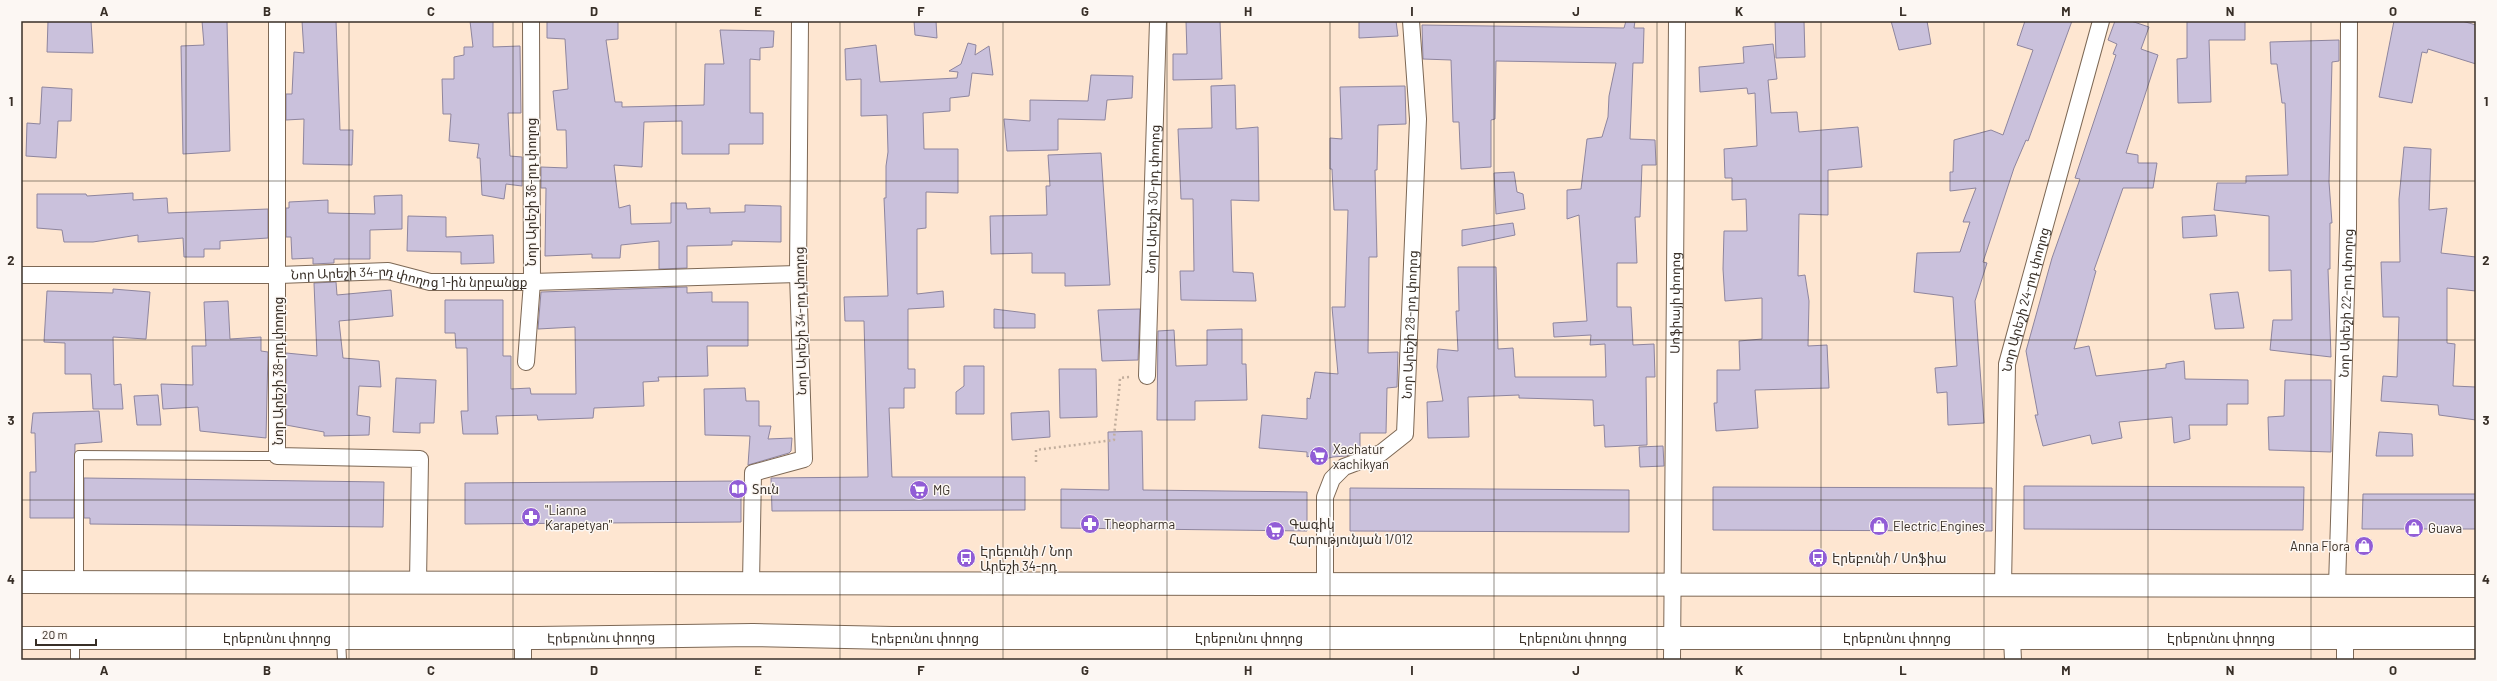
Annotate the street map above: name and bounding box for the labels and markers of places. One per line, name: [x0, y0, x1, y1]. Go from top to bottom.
place label: Xachatur xachikyan: [1333, 441, 1389, 472]
supermarket icon: Xachatur xachikyan: [1308, 445, 1330, 467]
library icon: Տուն: [727, 478, 749, 500]
supermarket icon: MG: [908, 479, 930, 501]
place label: Տուն: [752, 481, 779, 497]
place label: MG: [933, 482, 950, 498]
place label: "Lianna Karapetyan": [545, 502, 613, 533]
pharmacy icon: "Lianna Karapetyan": [520, 506, 542, 528]
pharmacy icon: Theopharma: [1079, 513, 1101, 535]
shop icon: Electric Engines: [1868, 515, 1890, 537]
place label: Theopharma: [1104, 516, 1175, 532]
place label: Գագիկ Հարությունյան 1/012: [1289, 516, 1413, 547]
shop icon: Guava: [2403, 517, 2425, 539]
place label: Electric Engines: [1893, 518, 1985, 534]
supermarket icon: Գագիկ Հարությունյան 1/012: [1264, 520, 1286, 542]
place label: Guava: [2428, 520, 2462, 536]
shop icon: Anna Flora: [2353, 535, 2375, 557]
place label: Anna Flora: [2290, 538, 2350, 554]
place label: Էրեբունի / Նոր Արեշի 34-րդ: [980, 543, 1073, 574]
bus stop icon: Էրեբունի / Նոր Արեշի 34-րդ: [955, 547, 977, 569]
bus stop icon: Էրեբունի / Սոֆիա: [1807, 547, 1829, 569]
place label: Էրեբունի / Սոֆիա: [1832, 550, 1946, 566]

